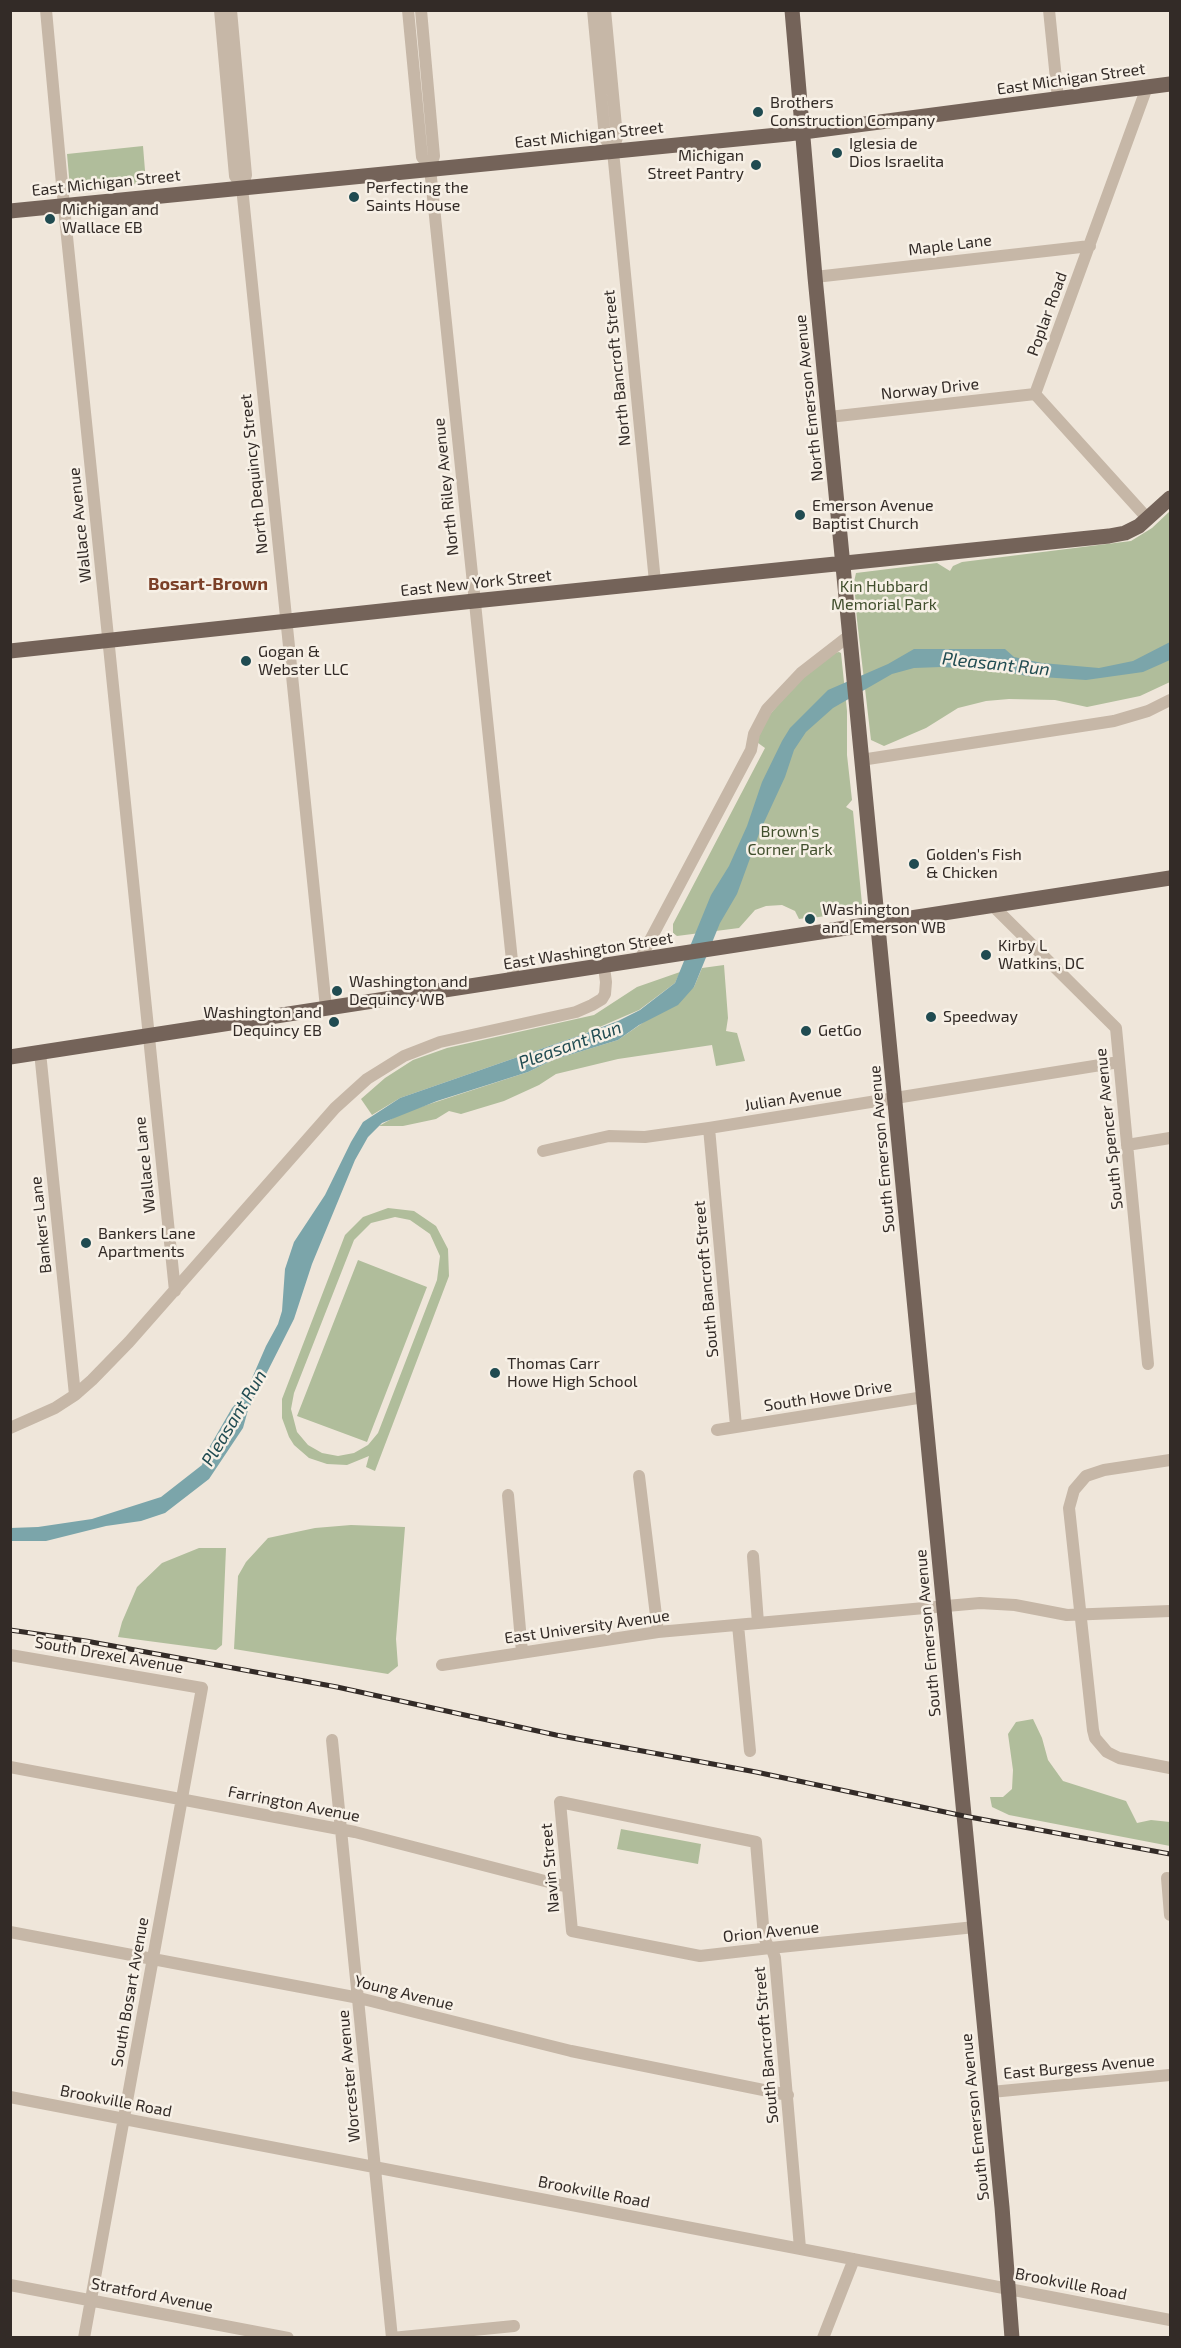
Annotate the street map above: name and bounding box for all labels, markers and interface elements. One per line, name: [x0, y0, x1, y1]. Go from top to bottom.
street label: East Michigan Street: [996, 59, 1146, 99]
place label: Brothers Construction Company: [770, 93, 935, 131]
marker: Brothers Construction Company: [751, 105, 765, 119]
street label: East Michigan Street: [514, 118, 664, 152]
place label: Iglesia de Dios Israelita: [849, 134, 944, 172]
place label: Michigan Street Pantry: [648, 146, 744, 184]
marker: Iglesia de Dios Israelita: [830, 146, 844, 160]
marker: Michigan Street Pantry: [749, 158, 763, 172]
street label: East Michigan Street: [31, 166, 181, 200]
place label: Perfecting the Saints House: [366, 178, 469, 216]
marker: Perfecting the Saints House: [347, 190, 361, 204]
place label: Michigan and Wallace EB: [62, 200, 159, 238]
marker: Michigan and Wallace EB: [43, 212, 57, 226]
street label: Maple Lane: [907, 230, 993, 260]
street label: Poplar Road: [1023, 269, 1071, 359]
street label: North Bancroft Street: [599, 289, 635, 447]
street label: North Emerson Avenue: [791, 314, 827, 482]
street label: Norway Drive: [880, 374, 980, 404]
street label: North Dequincy Street: [236, 393, 272, 555]
street label: North Riley Avenue: [429, 417, 463, 557]
street label: Wallace Avenue: [64, 467, 96, 583]
place label: Emerson Avenue Baptist Church: [812, 496, 934, 534]
marker: Emerson Avenue Baptist Church: [793, 508, 807, 522]
street label: East New York Street: [399, 566, 553, 600]
district label: Bosart-Brown: [148, 573, 268, 595]
park label: Kin Hubbard Memorial Park: [831, 577, 937, 615]
place label: Gogan & Webster LLC: [258, 642, 349, 680]
water label: Pleasant Run: [941, 648, 1051, 680]
marker: Gogan & Webster LLC: [239, 654, 253, 668]
park label: Brown's Corner Park: [747, 822, 833, 860]
place label: Golden's Fish & Chicken: [926, 845, 1022, 883]
marker: Golden's Fish & Chicken: [907, 857, 921, 871]
place label: Washington and Emerson WB: [822, 900, 946, 938]
marker: Washington and Emerson WB: [803, 912, 817, 926]
street label: East Washington Street: [502, 928, 674, 974]
place label: Kirby L Watkins, DC: [998, 936, 1084, 974]
marker: Kirby L Watkins, DC: [979, 948, 993, 962]
place label: Washington and Dequincy WB: [349, 972, 468, 1010]
marker: Washington and Dequincy WB: [330, 984, 344, 998]
place label: Washington and Dequincy EB: [203, 1003, 322, 1041]
place label: Speedway: [943, 1007, 1018, 1027]
marker: Speedway: [924, 1010, 938, 1024]
marker: Washington and Dequincy EB: [327, 1015, 341, 1029]
water label: Pleasant Run: [515, 1016, 625, 1074]
place label: GetGo: [818, 1021, 862, 1041]
marker: GetGo: [799, 1024, 813, 1038]
street label: South Spencer Avenue: [1091, 1047, 1127, 1211]
street label: South Emerson Avenue: [865, 1065, 899, 1233]
street label: Julian Avenue: [743, 1081, 843, 1115]
street label: Wallace Lane: [130, 1116, 160, 1214]
street label: Bankers Lane: [26, 1176, 56, 1274]
street label: South Bancroft Street: [690, 1200, 722, 1358]
place label: Bankers Lane Apartments: [98, 1224, 196, 1262]
marker: Bankers Lane Apartments: [79, 1236, 93, 1250]
place label: Thomas Carr Howe High School: [507, 1354, 637, 1392]
water label: Pleasant Run: [197, 1366, 271, 1470]
marker: Thomas Carr Howe High School: [488, 1366, 502, 1380]
street label: South Howe Drive: [763, 1376, 893, 1416]
street label: South Emerson Avenue: [911, 1549, 945, 1717]
street label: East University Avenue: [503, 1606, 671, 1648]
street label: South Drexel Avenue: [33, 1632, 185, 1678]
street label: Farrington Avenue: [227, 1782, 361, 1826]
street label: Navin Street: [537, 1822, 563, 1914]
street label: South Bosart Avenue: [107, 1916, 153, 2068]
street label: Orion Avenue: [722, 1917, 820, 1947]
street label: South Bancroft Street: [750, 1966, 782, 2124]
street label: Young Avenue: [352, 1971, 456, 2015]
street label: Worcester Avenue: [334, 2009, 364, 2143]
street label: South Emerson Avenue: [957, 2033, 993, 2201]
street label: East Burgess Avenue: [1003, 2051, 1155, 2083]
street label: Brookville Road: [59, 2081, 173, 2121]
street label: Brookville Road: [537, 2172, 651, 2212]
street label: Brookville Road: [1014, 2264, 1128, 2304]
street label: Stratford Avenue: [89, 2274, 215, 2316]

